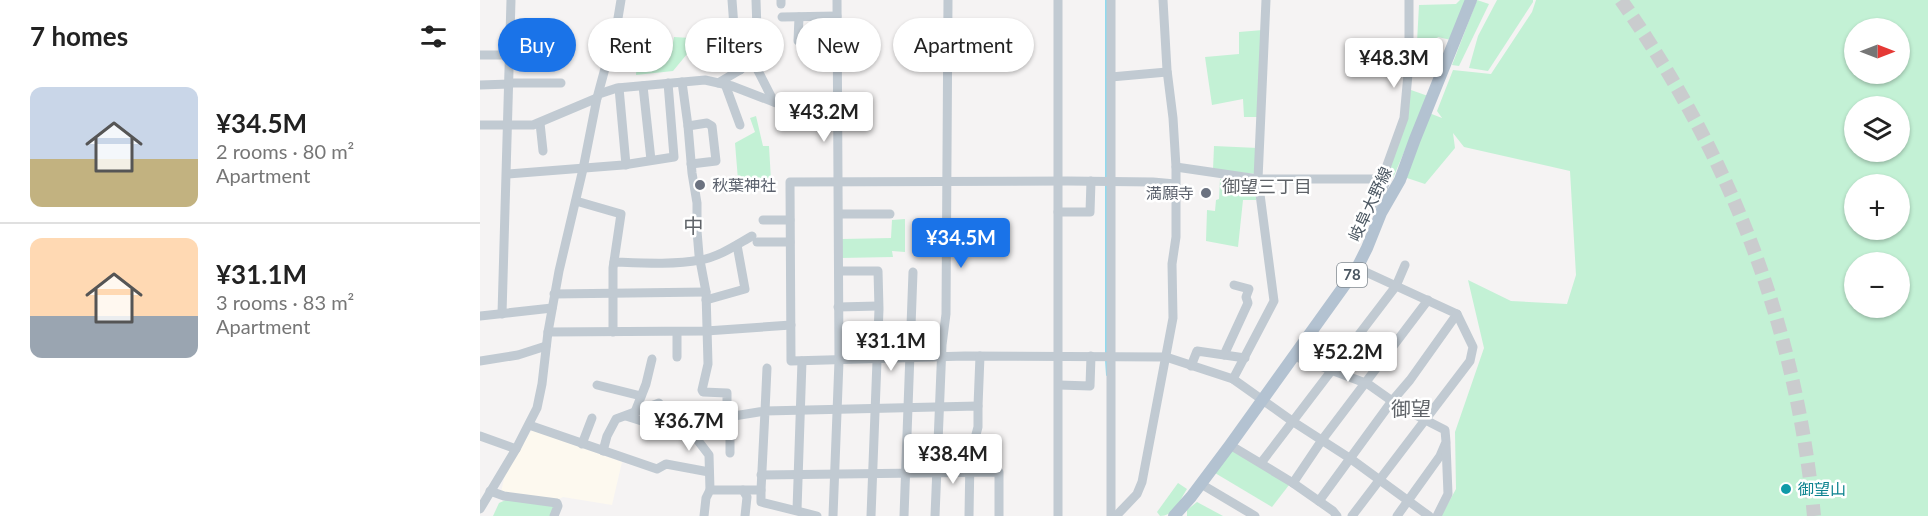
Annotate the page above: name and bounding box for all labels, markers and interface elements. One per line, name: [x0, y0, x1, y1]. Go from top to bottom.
chip: Buy: [498, 18, 576, 72]
chip: Rent: [588, 18, 673, 72]
chip: Filters: [685, 18, 784, 72]
chip: New: [796, 18, 881, 72]
chip: Apartment: [893, 18, 1034, 72]
north arrow: [1844, 18, 1910, 84]
map controls: [1844, 18, 1910, 318]
text: 7 homes: [30, 20, 128, 52]
icon: filters: [417, 20, 450, 53]
pin: ¥48.3M: [1345, 38, 1443, 89]
text: ¥48.3M: [1359, 45, 1429, 69]
pin: ¥43.2M: [775, 92, 873, 143]
button: layers: [1844, 96, 1910, 162]
text: ¥43.2M: [789, 99, 859, 123]
text: ¥34.5M: [216, 107, 307, 139]
icon: home: [78, 111, 150, 183]
text: 2 rooms · 80 m²: [216, 139, 354, 163]
text: Apartment: [216, 163, 310, 187]
street label: 岐阜大野線: [1344, 164, 1395, 244]
button: +: [1844, 174, 1910, 240]
place label: 秋葉神社: [712, 175, 776, 194]
district label: 御望三丁目: [1222, 175, 1312, 197]
marker: 秋葉神社: [693, 178, 707, 192]
place label: 満願寺: [1146, 183, 1194, 202]
marker: 満願寺: [1199, 186, 1213, 200]
district label: 中: [683, 213, 703, 237]
pin: ¥34.5M: [912, 218, 1010, 269]
text: ¥34.5M: [926, 225, 996, 249]
button: −: [1844, 252, 1910, 318]
text: ¥31.1M: [216, 258, 307, 290]
icon: home: [78, 262, 150, 334]
road number: 78: [1337, 263, 1367, 287]
text: 3 rooms · 83 m²: [216, 290, 354, 314]
text: Apartment: [216, 314, 310, 338]
pin: ¥31.1M: [842, 321, 940, 372]
text: ¥31.1M: [856, 328, 926, 352]
pin: ¥52.2M: [1299, 332, 1397, 383]
text: ¥52.2M: [1313, 339, 1383, 363]
district label: 御望: [1391, 396, 1431, 420]
pin: ¥36.7M: [640, 401, 738, 452]
text: ¥36.7M: [654, 408, 724, 432]
pin: ¥38.4M: [904, 434, 1002, 485]
text: ¥38.4M: [918, 441, 988, 465]
place label: 御望山: [1798, 479, 1846, 498]
marker: 御望山: [1779, 482, 1793, 496]

